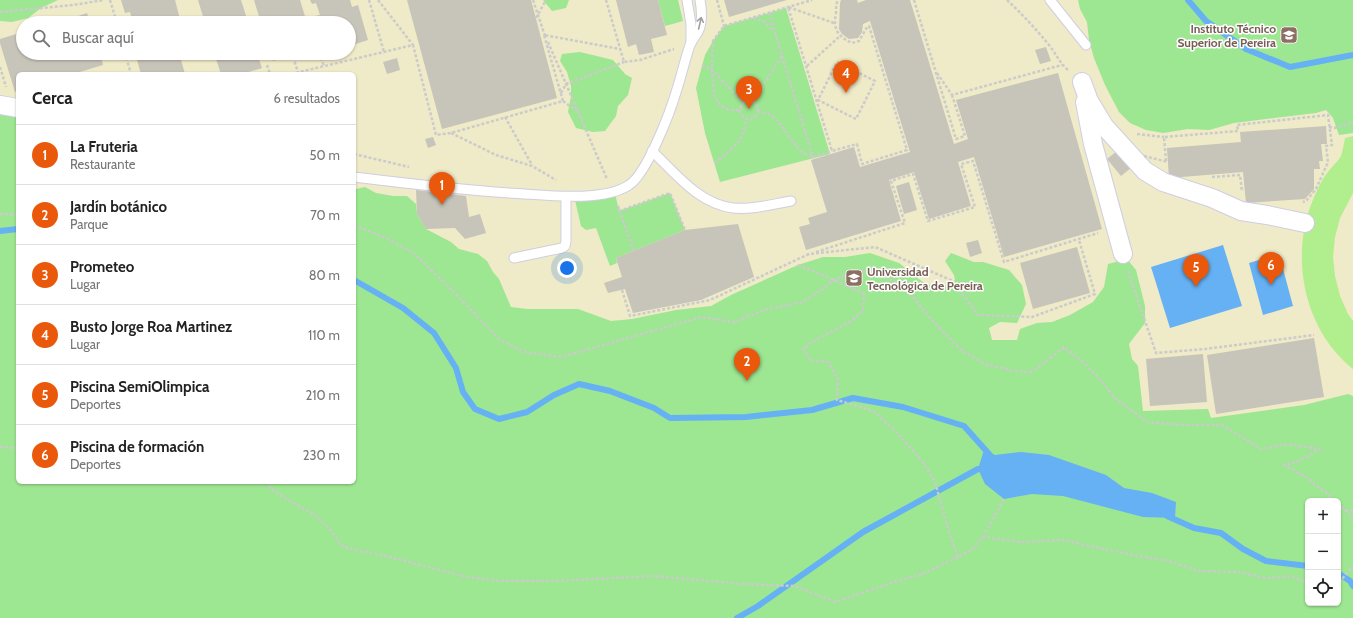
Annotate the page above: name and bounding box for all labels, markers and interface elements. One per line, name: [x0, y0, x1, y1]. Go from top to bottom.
search box: [16, 16, 356, 60]
one-way arrow: [697, 17, 705, 30]
place label: Instituto Técnico Superior de Pereira: [1177, 21, 1276, 50]
school or university icon: Instituto Técnico Superior de Pereira: [1279, 25, 1299, 45]
icon: search: [30, 27, 52, 49]
text: Buscar aquí: [62, 29, 134, 47]
pin: 4: [833, 60, 859, 93]
pin: 3: [736, 76, 762, 109]
text: Cerca: [32, 88, 73, 108]
text: 6 resultados: [274, 90, 340, 106]
text: La Fruteria: [70, 138, 138, 156]
text: 1: [43, 147, 47, 163]
text: 50 m: [310, 147, 340, 163]
text: Restaurante: [70, 156, 135, 172]
pin: 1: [429, 172, 455, 205]
text: Jardín botánico: [70, 198, 167, 216]
text: 2: [42, 207, 48, 223]
text: 70 m: [310, 207, 340, 223]
text: Parque: [70, 216, 108, 232]
pin: 6: [1258, 252, 1284, 285]
pin: 5: [1183, 254, 1209, 287]
text: Prometeo: [70, 258, 134, 276]
your location: [557, 258, 577, 278]
place label: Universidad Tecnológica de Pereira: [867, 264, 983, 293]
text: 3: [41, 267, 49, 283]
text: 80 m: [309, 267, 340, 283]
school or university icon: Universidad Tecnológica de Pereira: [844, 268, 864, 288]
text: Lugar: [70, 276, 100, 292]
text: Busto Jorge Roa Martinez: [70, 318, 232, 336]
text: 4: [41, 327, 49, 343]
text: 110 m: [308, 327, 340, 343]
text: Lugar: [70, 336, 100, 352]
pin: 2: [734, 348, 760, 381]
text: Piscina SemiOlimpica: [70, 378, 210, 396]
text: 5: [42, 387, 48, 403]
text: 210 m: [306, 387, 340, 403]
text: Deportes: [70, 396, 121, 412]
text: Piscina de formación: [70, 438, 204, 456]
text: 6: [41, 447, 49, 463]
text: 230 m: [303, 447, 340, 463]
text: Deportes: [70, 456, 121, 472]
map controls: [1305, 498, 1341, 606]
button: +: [1305, 498, 1341, 534]
button: −: [1305, 534, 1341, 570]
button: locate: [1305, 570, 1341, 606]

